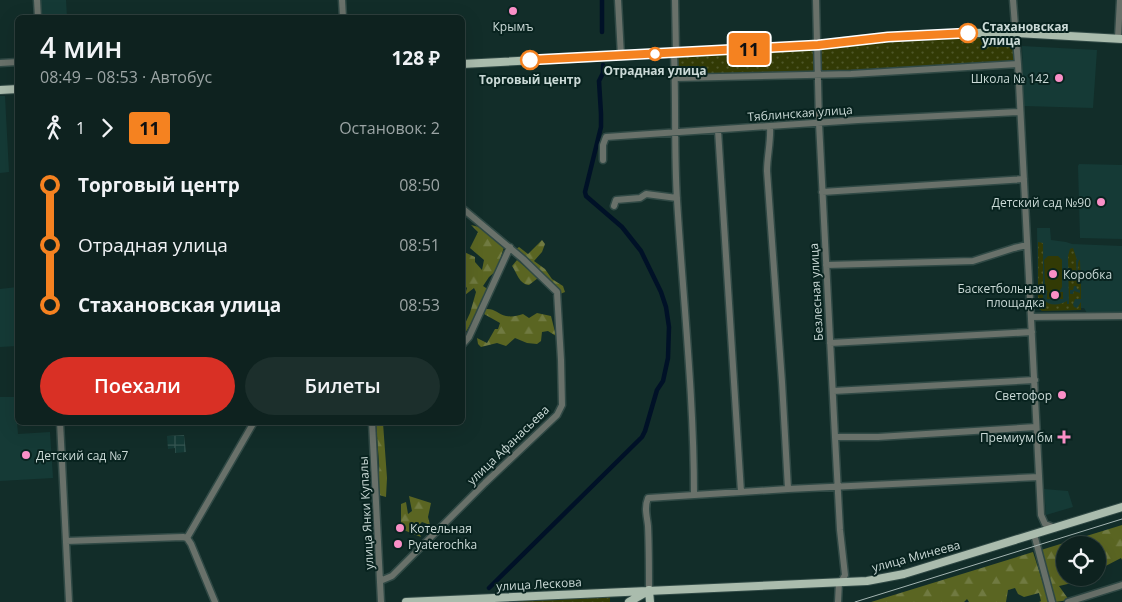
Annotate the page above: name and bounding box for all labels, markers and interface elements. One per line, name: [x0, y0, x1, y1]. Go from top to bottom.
marker: Крымъ: [507, 5, 519, 17]
place label: Крымъ: [493, 18, 533, 35]
place label: Стахановская улица: [982, 18, 1069, 49]
marker: Стахановская улица: [958, 23, 978, 43]
text: 4 мин: [40, 28, 123, 66]
line badge: 11: [726, 33, 772, 65]
text: 11: [739, 37, 759, 61]
text: 128 ₽: [391, 45, 440, 71]
marker: Отрадная улица: [648, 47, 662, 61]
marker: Торговый центр: [520, 50, 540, 70]
place label: Отрадная улица: [603, 62, 707, 79]
text: 08:49 – 08:53 · Автобус: [40, 66, 212, 88]
place label: Школа № 142: [971, 70, 1049, 87]
place label: Торговый центр: [479, 71, 581, 88]
marker: Школа № 142: [1053, 72, 1065, 84]
street label: Тяблинская улица: [747, 101, 853, 125]
icon: walk: [40, 114, 68, 142]
icon: forward: [93, 114, 121, 142]
text: 11: [139, 116, 160, 140]
text: 1: [76, 117, 85, 139]
text: Остановок: 2: [339, 117, 440, 139]
text: Торговый центр: [78, 172, 240, 198]
text: 08:50: [399, 174, 440, 196]
place label: Детский сад №90: [992, 194, 1091, 211]
marker: Детский сад №90: [1095, 196, 1107, 208]
text: Отрадная улица: [78, 232, 228, 258]
text: 08:51: [399, 234, 440, 256]
street label: Безлесная улица: [805, 243, 827, 341]
place label: Коробка: [1063, 266, 1112, 283]
marker: Коробка: [1047, 268, 1059, 280]
place label: Баскетбольная площадка: [957, 280, 1045, 311]
marker: Баскетбольная площадка: [1049, 289, 1061, 301]
text: Стахановская улица: [78, 292, 281, 318]
text: 08:53: [399, 294, 440, 316]
button: Поехали: [40, 357, 235, 415]
button: Билеты: [245, 357, 440, 415]
place label: Светофор: [995, 387, 1052, 404]
marker: Светофор: [1056, 389, 1068, 401]
street label: улица Афанасьева: [463, 401, 553, 489]
place label: Премиум бм: [980, 429, 1053, 446]
marker: Премиум бм: [1057, 430, 1071, 444]
place label: Детский сад №7: [36, 447, 129, 464]
marker: Детский сад №7: [20, 449, 32, 461]
street label: улица Янки Купалы: [355, 456, 377, 570]
place label: Котельная: [410, 520, 472, 537]
marker: Котельная: [394, 522, 406, 534]
place label: Pyaterochka: [408, 536, 477, 553]
street label: улица Минеева: [870, 536, 962, 576]
map controls: [1056, 536, 1106, 586]
button: locate: [1056, 536, 1106, 586]
marker: Pyaterochka: [392, 538, 404, 550]
street label: улица Лескова: [496, 573, 582, 595]

